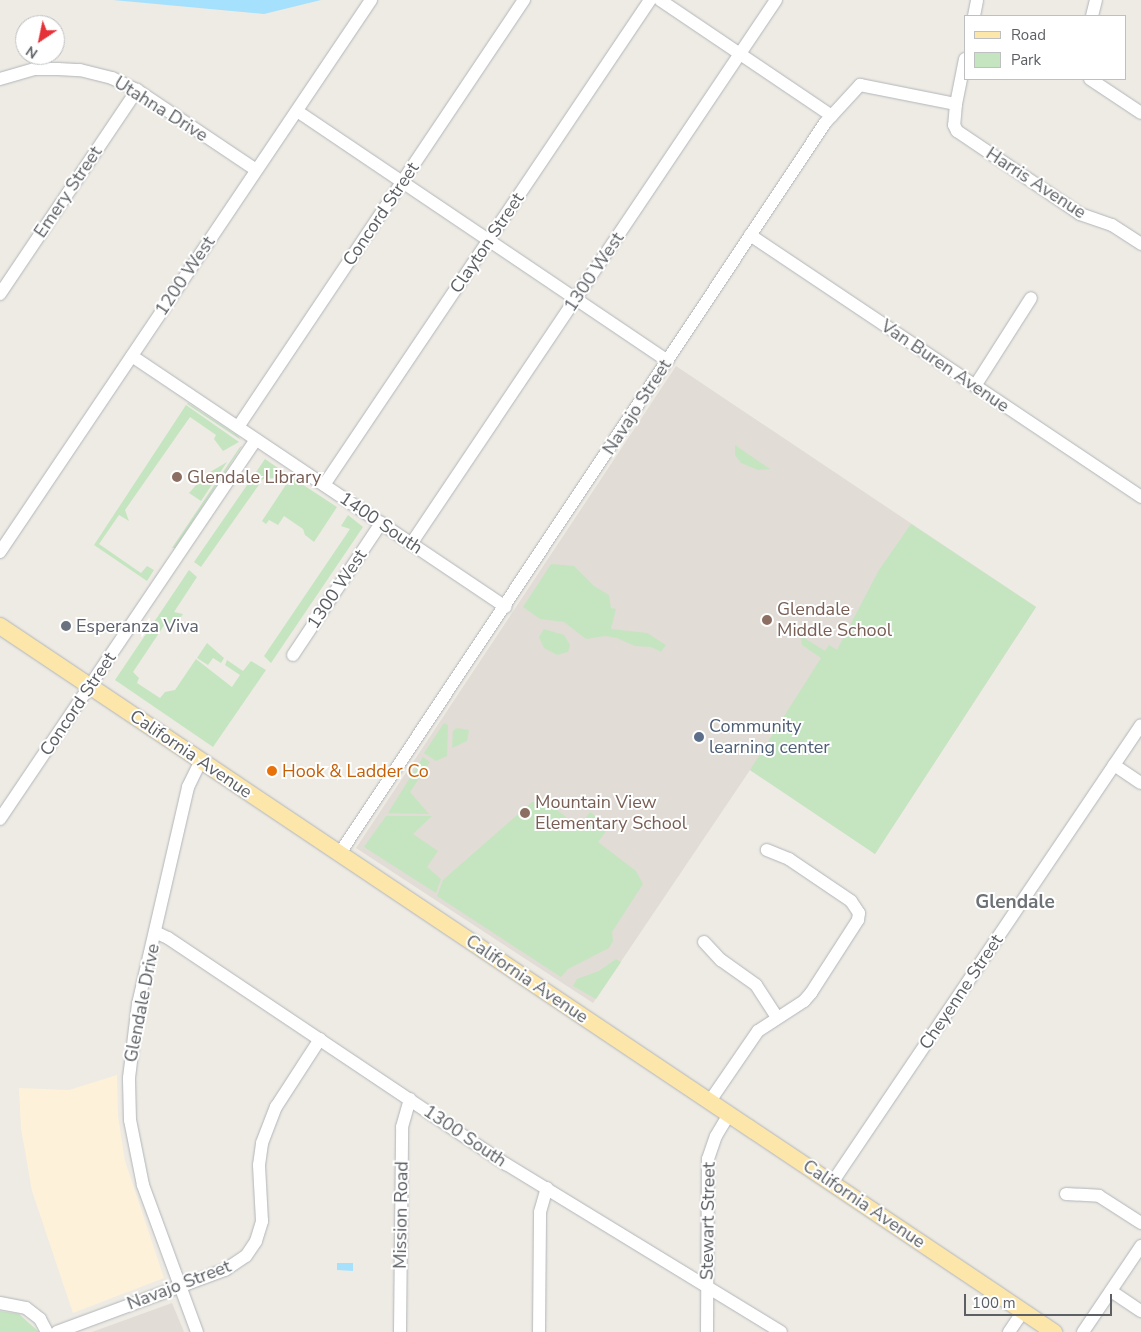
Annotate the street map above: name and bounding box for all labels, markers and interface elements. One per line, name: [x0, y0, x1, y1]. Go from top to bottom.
north arrow: [15, 15, 65, 65]
legend: [964, 15, 1126, 80]
text: Road: [1011, 25, 1046, 45]
text: N: [22, 41, 42, 63]
text: Park: [1011, 50, 1041, 70]
street label: Utahna Drive: [110, 72, 212, 146]
street label: Emery Street: [30, 142, 106, 242]
street label: Harris Avenue: [982, 143, 1090, 223]
street label: Concord Street: [338, 158, 424, 270]
street label: Clayton Street: [445, 189, 529, 297]
street label: 1300 West: [560, 228, 628, 316]
street label: 1200 West: [151, 232, 219, 320]
street label: Van Buren Avenue: [877, 315, 1013, 417]
street label: Navajo Street: [598, 355, 676, 459]
place label: Glendale Library: [187, 466, 321, 488]
marker: Glendale Library: [171, 471, 183, 483]
street label: 1400 South: [335, 487, 427, 559]
street label: 1300 West: [303, 545, 371, 633]
place label: Glendale Middle School: [777, 599, 892, 642]
marker: Glendale Middle School: [761, 614, 773, 626]
place label: Esperanza Viva: [76, 615, 199, 637]
marker: Esperanza Viva: [60, 620, 72, 632]
street label: Concord Street: [35, 648, 121, 760]
street label: California Avenue: [126, 705, 256, 803]
place label: Community learning center: [709, 716, 830, 759]
marker: Community learning center: [693, 731, 705, 743]
place label: Hook & Ladder Co: [282, 760, 429, 782]
marker: Hook & Ladder Co: [266, 765, 278, 777]
place label: Mountain View Elementary School: [535, 792, 687, 834]
marker: Mountain View Elementary School: [519, 807, 531, 819]
district label: Glendale: [975, 892, 1055, 914]
street label: California Avenue: [462, 930, 592, 1028]
street label: Cheyenne Street: [915, 930, 1007, 1054]
street label: Glendale Drive: [120, 942, 164, 1064]
street label: 1300 South: [419, 1100, 511, 1172]
street label: California Avenue: [799, 1155, 929, 1253]
street label: Mission Road: [389, 1161, 413, 1269]
street label: Stewart Street: [696, 1162, 720, 1280]
street label: Navajo Street: [124, 1255, 234, 1315]
scale bar: [966, 1284, 1114, 1316]
text: 100 m: [972, 1293, 1016, 1313]

